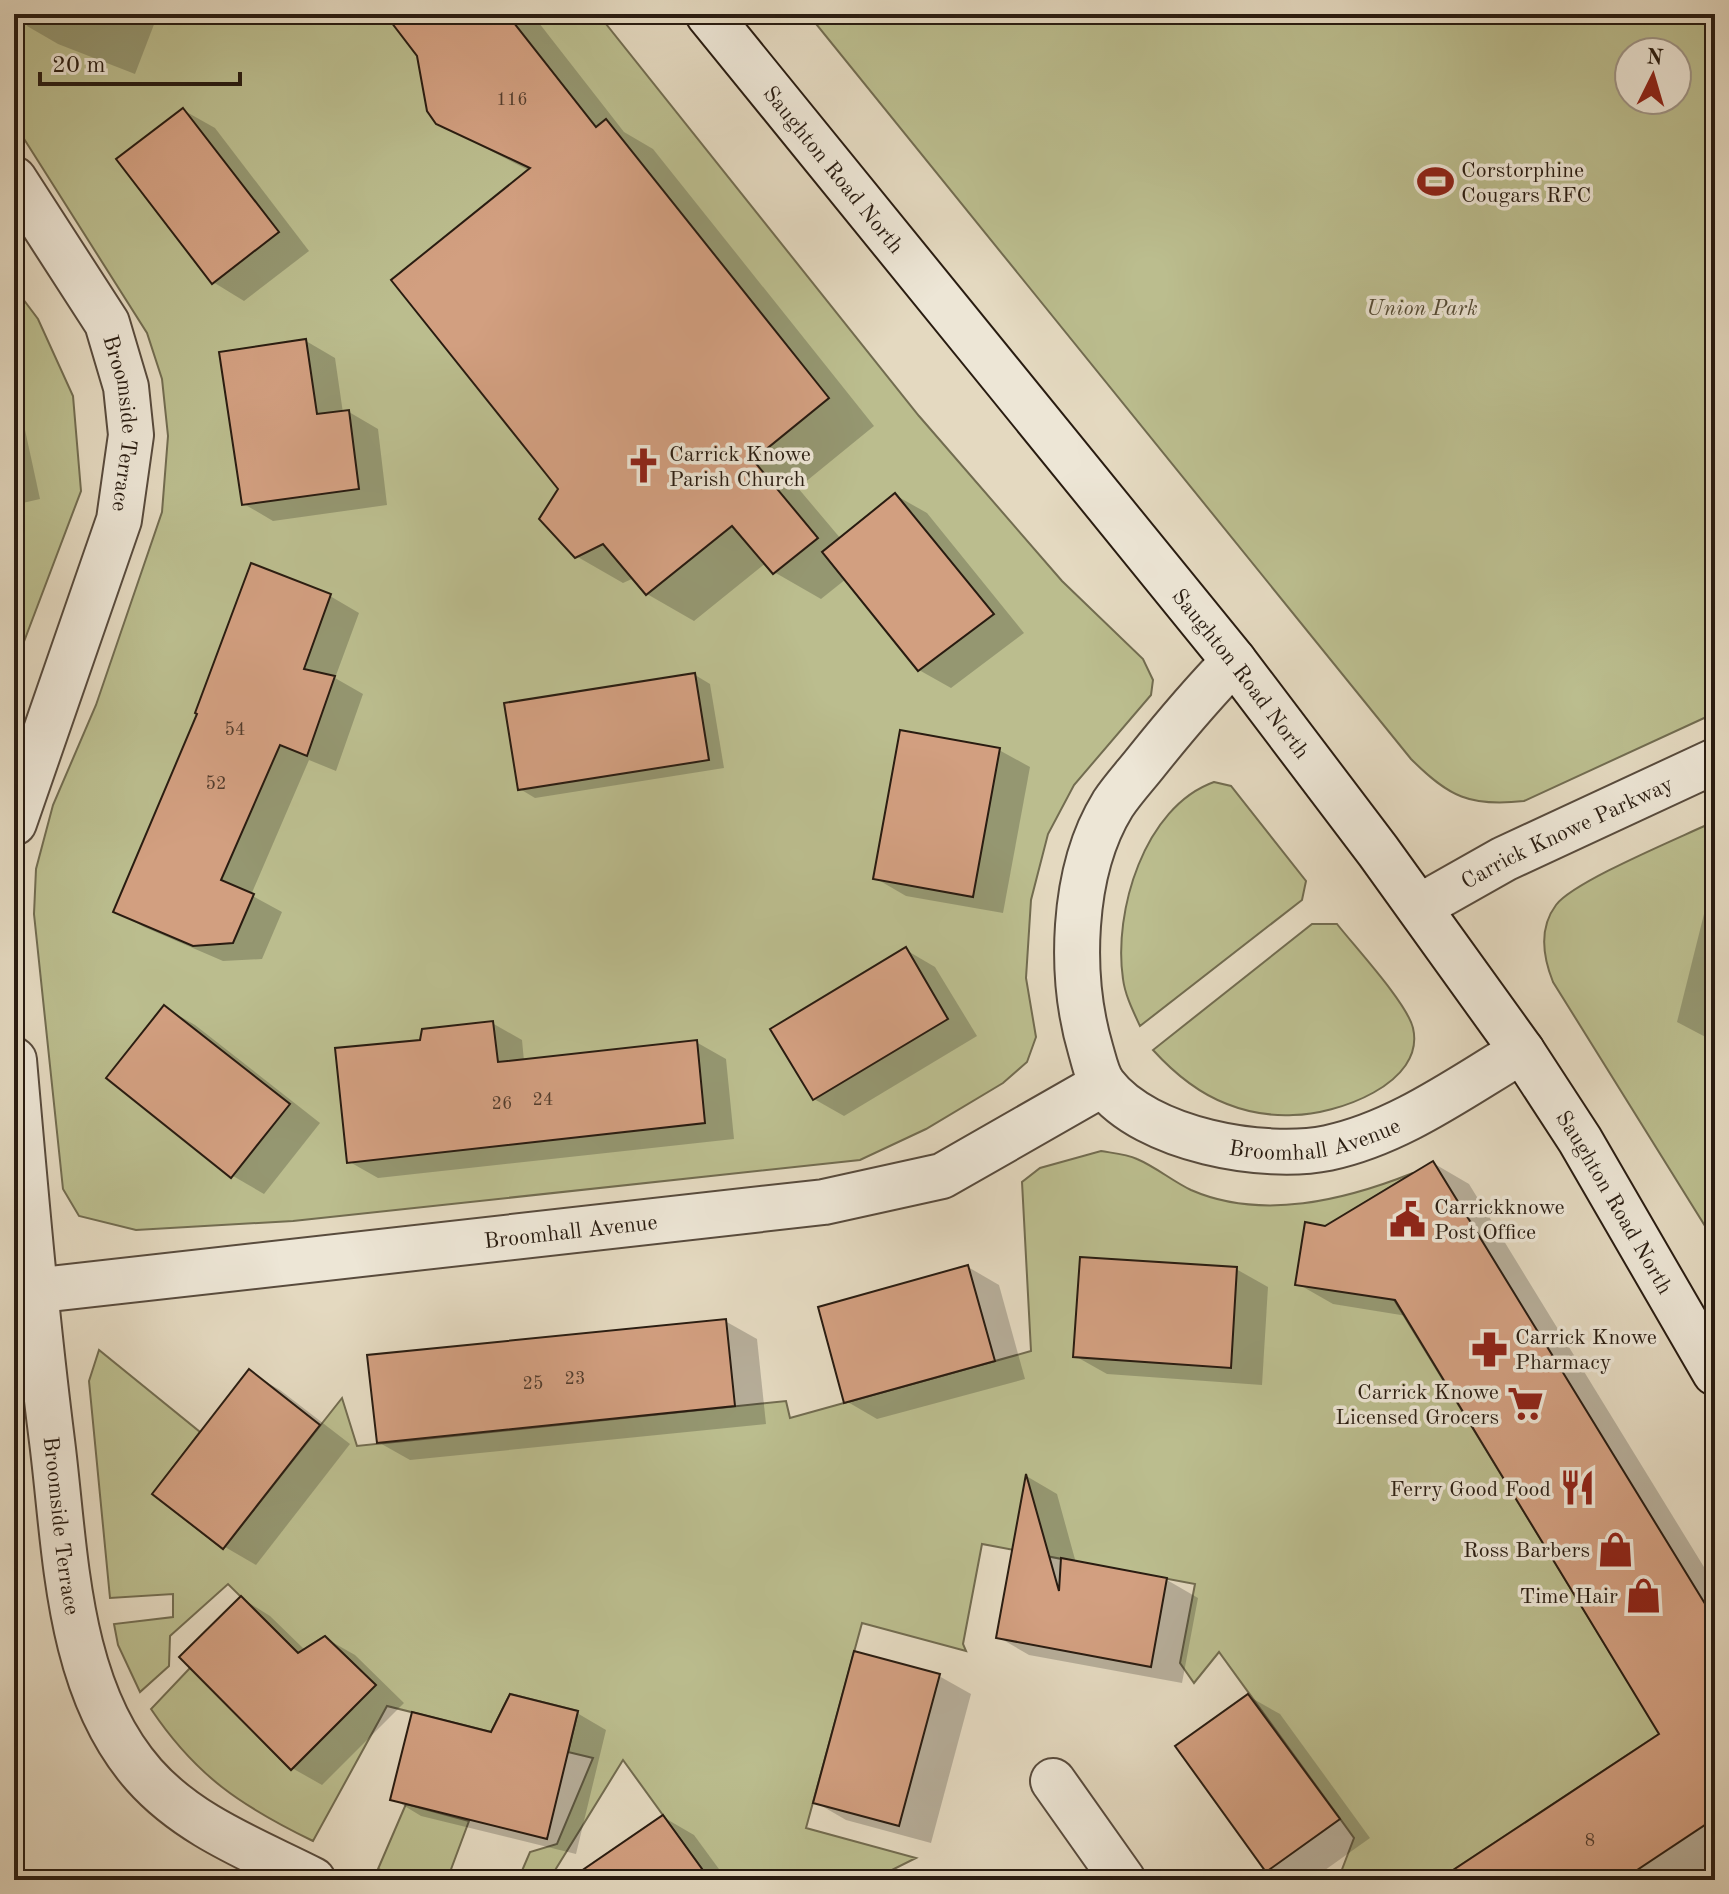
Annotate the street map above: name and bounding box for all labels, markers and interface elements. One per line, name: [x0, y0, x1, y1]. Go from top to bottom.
scale bar: [40, 36, 240, 86]
north arrow: [1613, 36, 1693, 116]
text: N: [1645, 46, 1664, 70]
text: 20 m: [52, 54, 106, 78]
street label: Saughton Road North: [758, 83, 907, 258]
house number: 116: [496, 91, 528, 109]
place label: Corstorphine Cougars RFC: [1461, 160, 1591, 207]
sports icon: Corstorphine Cougars RFC: [1416, 163, 1454, 201]
park label: Union Park: [1366, 298, 1478, 320]
street label: Broomside Terrace: [98, 333, 140, 513]
place label: Carrick Knowe Parish Church: [669, 444, 811, 491]
church icon: Carrick Knowe Parish Church: [624, 447, 662, 485]
street label: Saughton Road North: [1167, 585, 1313, 763]
house number: 54: [225, 721, 245, 739]
street label: Carrick Knowe Parkway: [1458, 773, 1677, 894]
house number: 52: [206, 775, 226, 793]
house number: 24: [533, 1091, 553, 1109]
house number: 26: [492, 1095, 512, 1113]
street label: Saughton Road North: [1551, 1107, 1676, 1298]
street label: Broomhall Avenue: [1227, 1115, 1404, 1165]
place label: Carrickknowe Post Office: [1434, 1197, 1565, 1244]
public building icon: Carrickknowe Post Office: [1389, 1200, 1427, 1238]
street label: Broomhall Avenue: [483, 1212, 659, 1253]
place label: Carrick Knowe Pharmacy: [1515, 1327, 1657, 1374]
pharmacy icon: Carrick Knowe Pharmacy: [1470, 1330, 1508, 1368]
house number: 23: [565, 1370, 585, 1388]
house number: 25: [523, 1375, 543, 1393]
place label: Carrick Knowe Licensed Grocers: [1335, 1382, 1499, 1429]
supermarket icon: Carrick Knowe Licensed Grocers: [1506, 1385, 1544, 1423]
street label: Broomside Terrace: [38, 1435, 83, 1617]
restaurant icon: Ferry Good Food: [1558, 1469, 1596, 1507]
place label: Ferry Good Food: [1390, 1479, 1551, 1501]
shop icon: Ross Barbers: [1597, 1530, 1635, 1568]
place label: Ross Barbers: [1463, 1540, 1590, 1562]
shop icon: Time Hair: [1625, 1576, 1663, 1614]
place label: Time Hair: [1519, 1586, 1618, 1608]
house number: 8: [1585, 1832, 1595, 1850]

